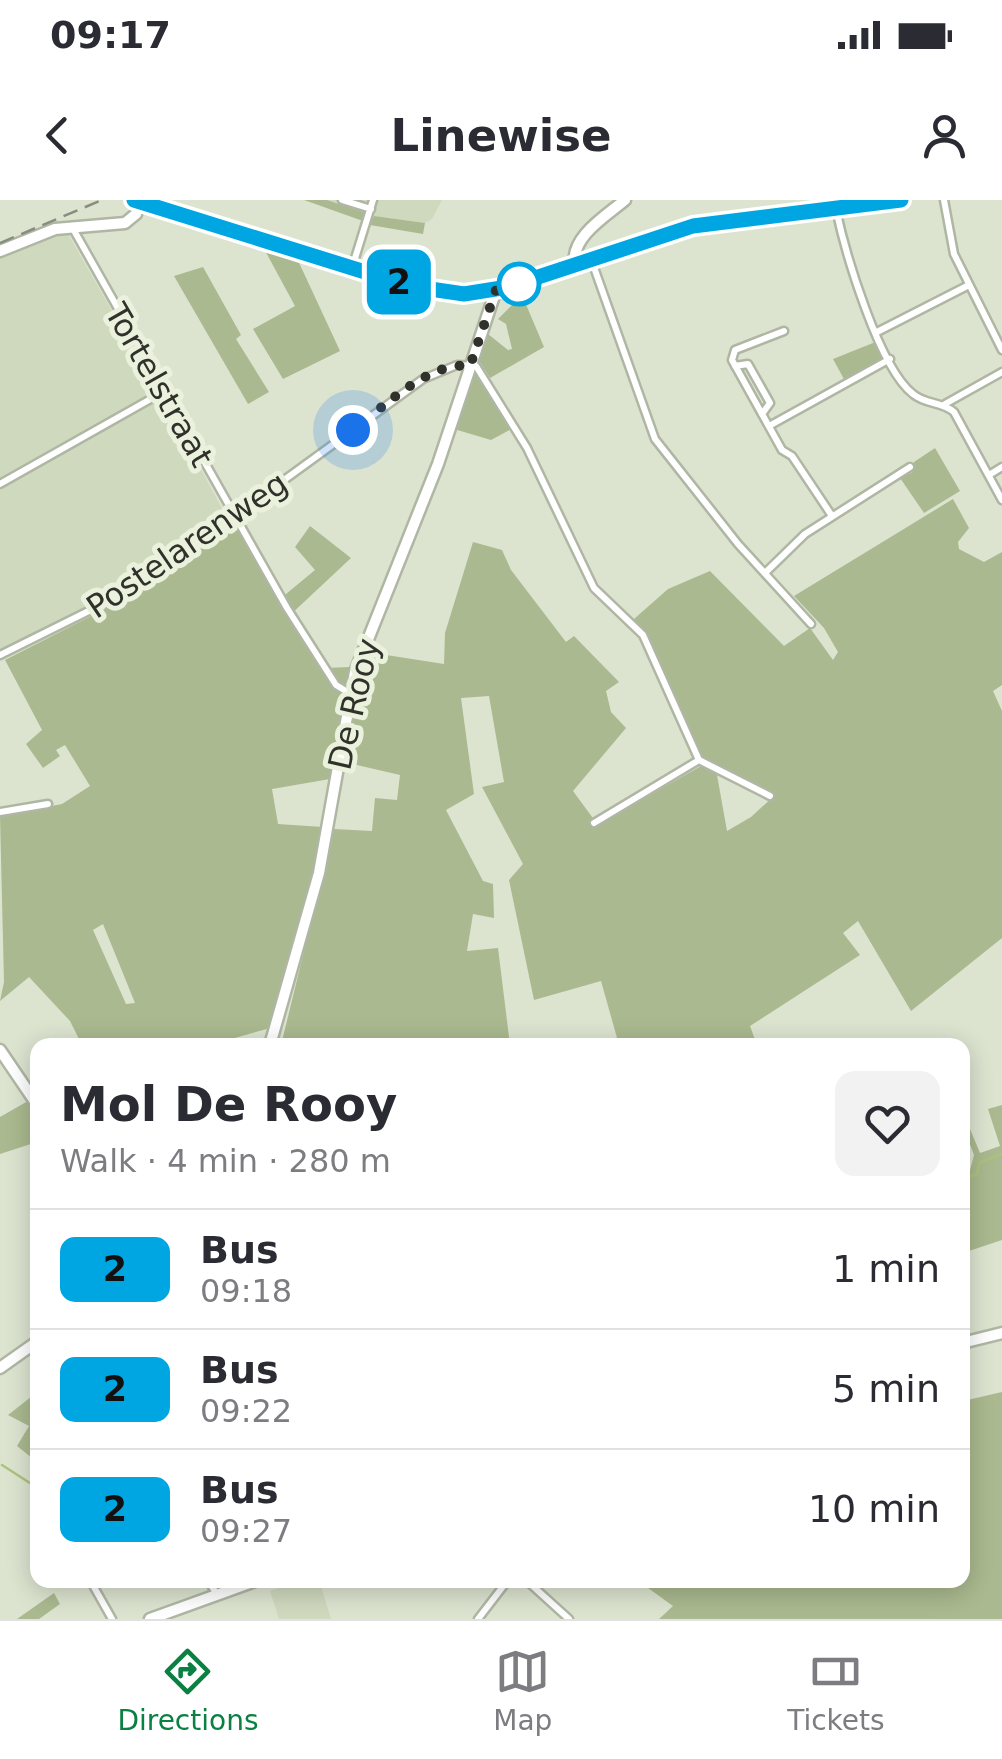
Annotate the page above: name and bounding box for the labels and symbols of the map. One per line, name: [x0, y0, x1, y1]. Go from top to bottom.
line badge: 2: [366, 249, 432, 314]
unlabelled marker: [498, 263, 540, 305]
street label: Tortelstraat: [97, 296, 221, 473]
your location: [328, 405, 378, 455]
street label: Postelarenweg: [79, 464, 295, 626]
street label: De Rooy: [320, 635, 388, 773]

